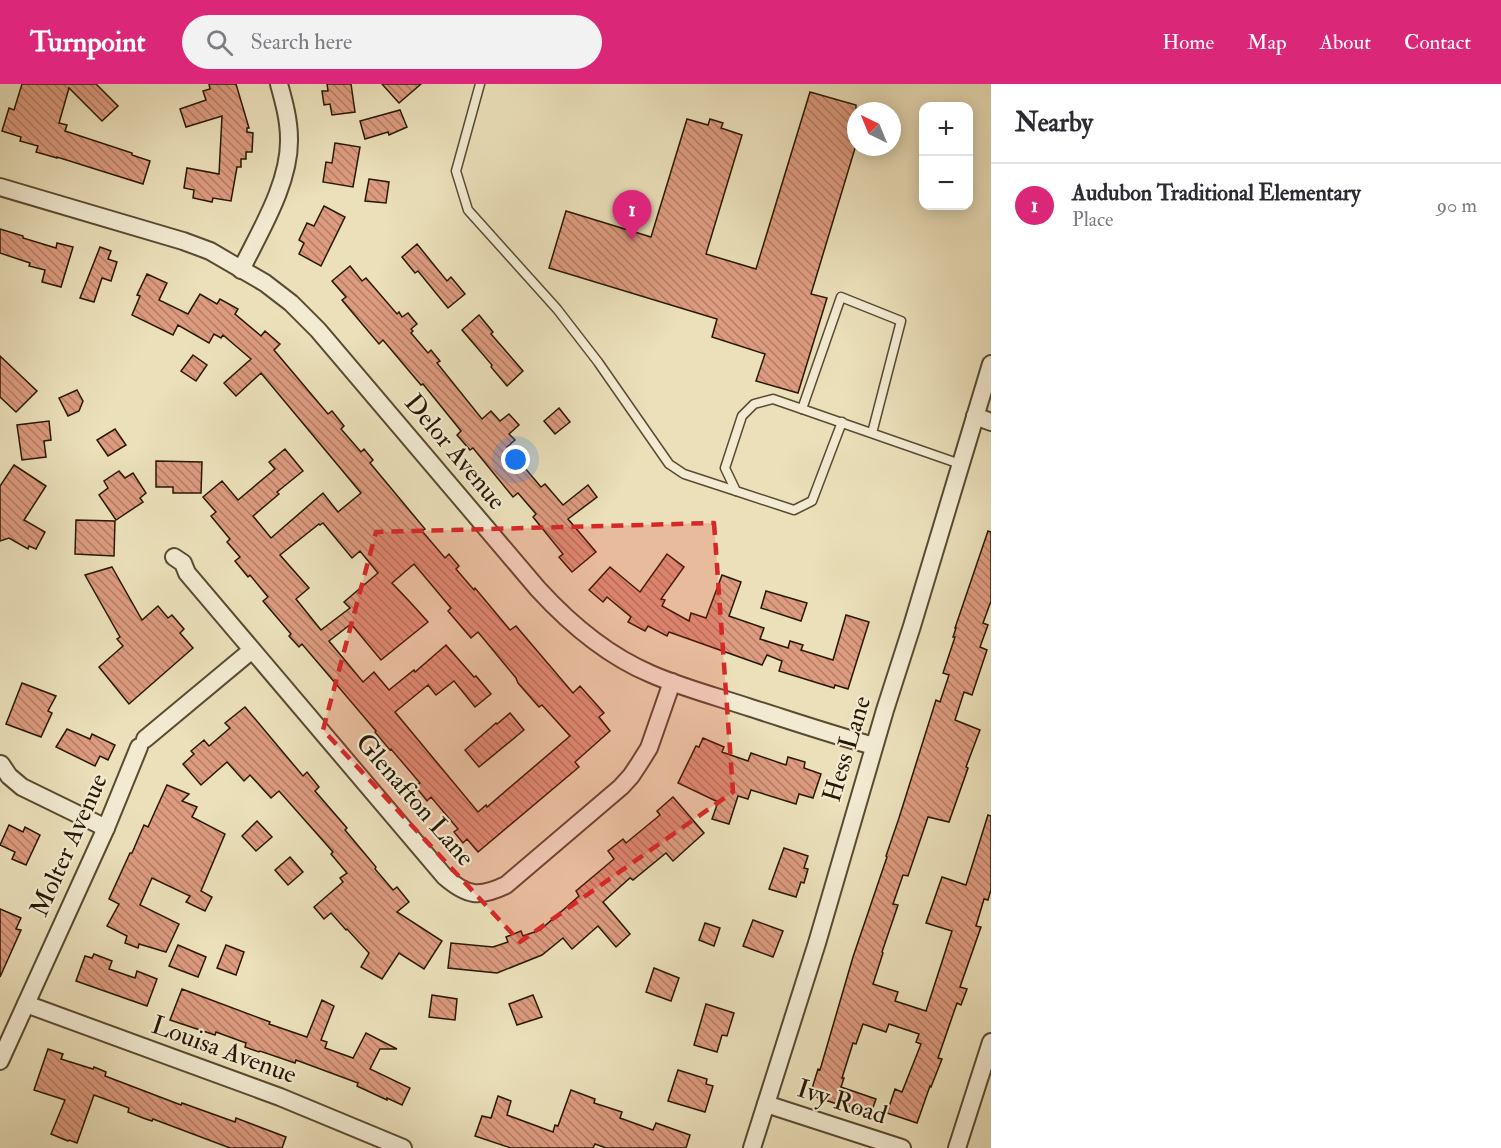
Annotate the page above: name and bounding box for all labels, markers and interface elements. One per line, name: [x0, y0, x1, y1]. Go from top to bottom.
search box: [182, 15, 602, 69]
text: Turnpoint: [30, 25, 146, 60]
icon: search: [203, 26, 236, 59]
text: Search here: [251, 28, 352, 56]
text: Home: [1162, 29, 1214, 56]
text: Map: [1247, 29, 1287, 56]
text: About: [1320, 29, 1371, 56]
text: Contact: [1404, 29, 1471, 56]
north arrow: [847, 102, 901, 156]
map controls: [919, 102, 973, 210]
button: +: [919, 102, 973, 156]
text: Nearby: [1015, 107, 1093, 139]
button: −: [919, 156, 973, 210]
text: Audubon Traditional Elementary: [1072, 179, 1361, 207]
pin: 1: [612, 190, 652, 240]
text: 1: [1031, 193, 1038, 218]
text: 90 m: [1437, 193, 1477, 218]
text: Place: [1072, 207, 1113, 232]
street label: Delor Avenue: [397, 388, 513, 517]
your location: [501, 445, 530, 474]
street label: Hess Lane: [816, 692, 878, 806]
street label: Glenafton Lane: [349, 727, 481, 873]
street label: Molter Avenue: [23, 768, 115, 922]
street label: Louisa Avenue: [147, 1009, 301, 1091]
street label: Ivy Road: [793, 1072, 891, 1132]

